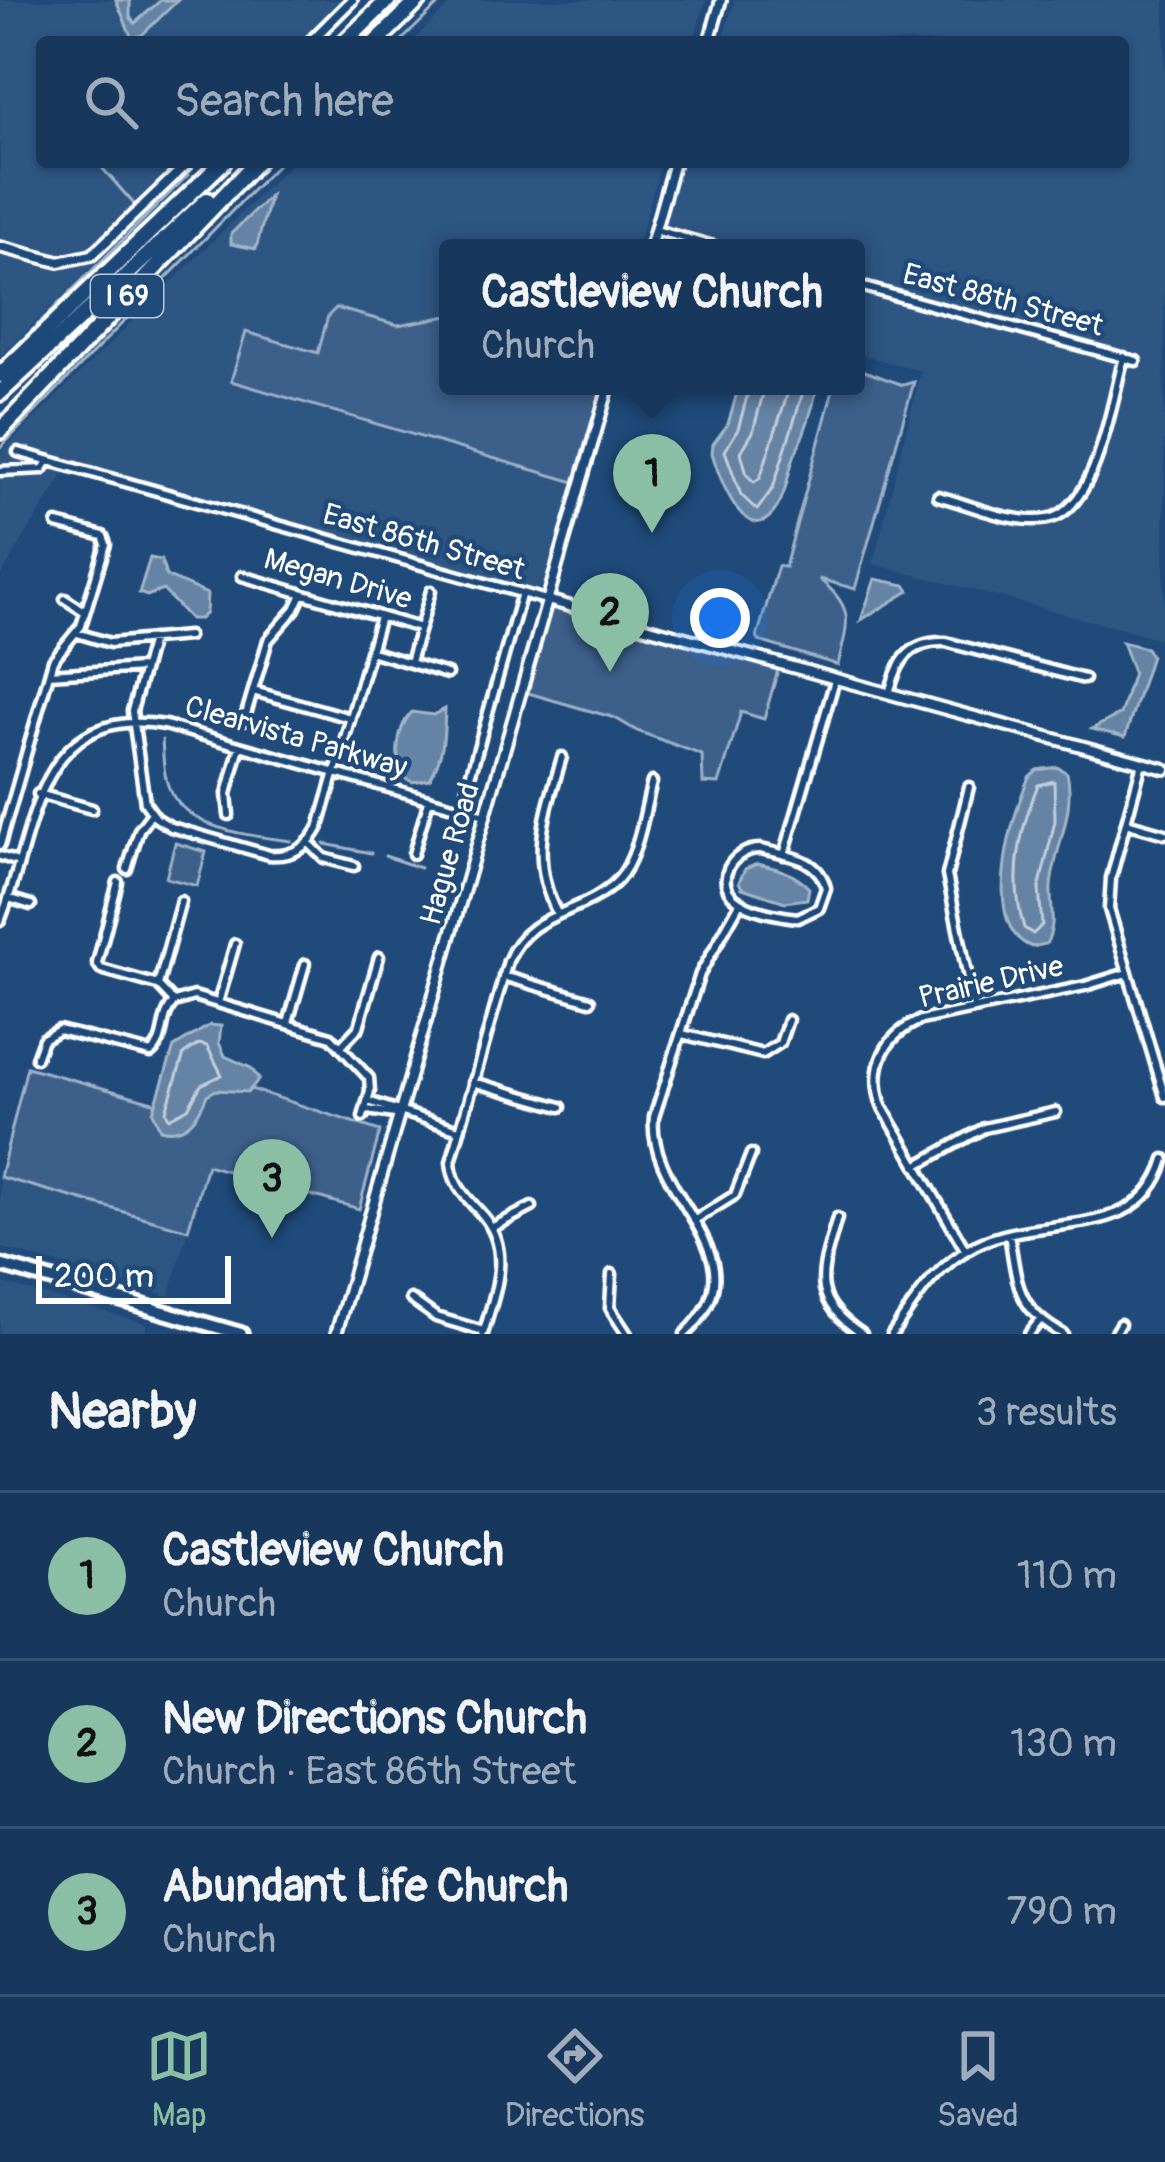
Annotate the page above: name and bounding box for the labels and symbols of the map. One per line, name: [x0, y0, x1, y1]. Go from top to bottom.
street label: East 88th Street: [899, 255, 1108, 345]
road number: I 69: [91, 275, 163, 317]
pin: 1: [613, 434, 691, 533]
street label: East 86th Street: [319, 496, 530, 589]
street label: Megan Drive: [260, 540, 416, 618]
pin: 2: [571, 573, 649, 672]
your location: [690, 588, 750, 648]
street label: Clearvista Parkway: [181, 688, 412, 786]
street label: Hague Road: [412, 778, 488, 930]
street label: Prairie Drive: [915, 947, 1067, 1017]
pin: 3: [233, 1139, 311, 1238]
scale bar: [36, 1250, 231, 1303]

